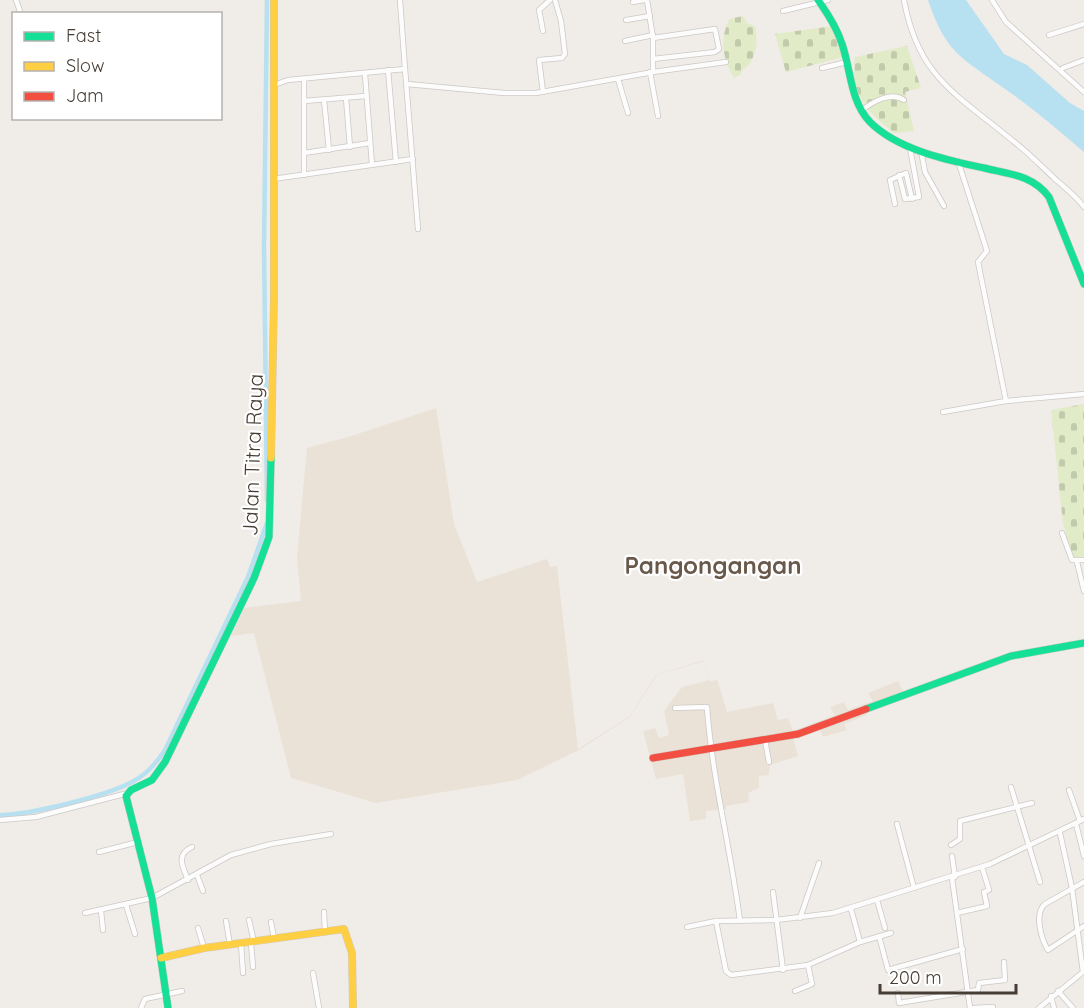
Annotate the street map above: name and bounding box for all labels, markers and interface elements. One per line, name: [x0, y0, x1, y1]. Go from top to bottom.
legend: [12, 12, 222, 120]
text: Fast: [66, 24, 101, 47]
text: Slow: [66, 54, 104, 77]
text: Jam: [66, 84, 104, 107]
street label: Jalan Titra Raya: [236, 373, 268, 537]
district label: Pangongangan: [625, 550, 801, 580]
scale bar: [880, 957, 1016, 995]
text: 200 m: [889, 966, 942, 989]

